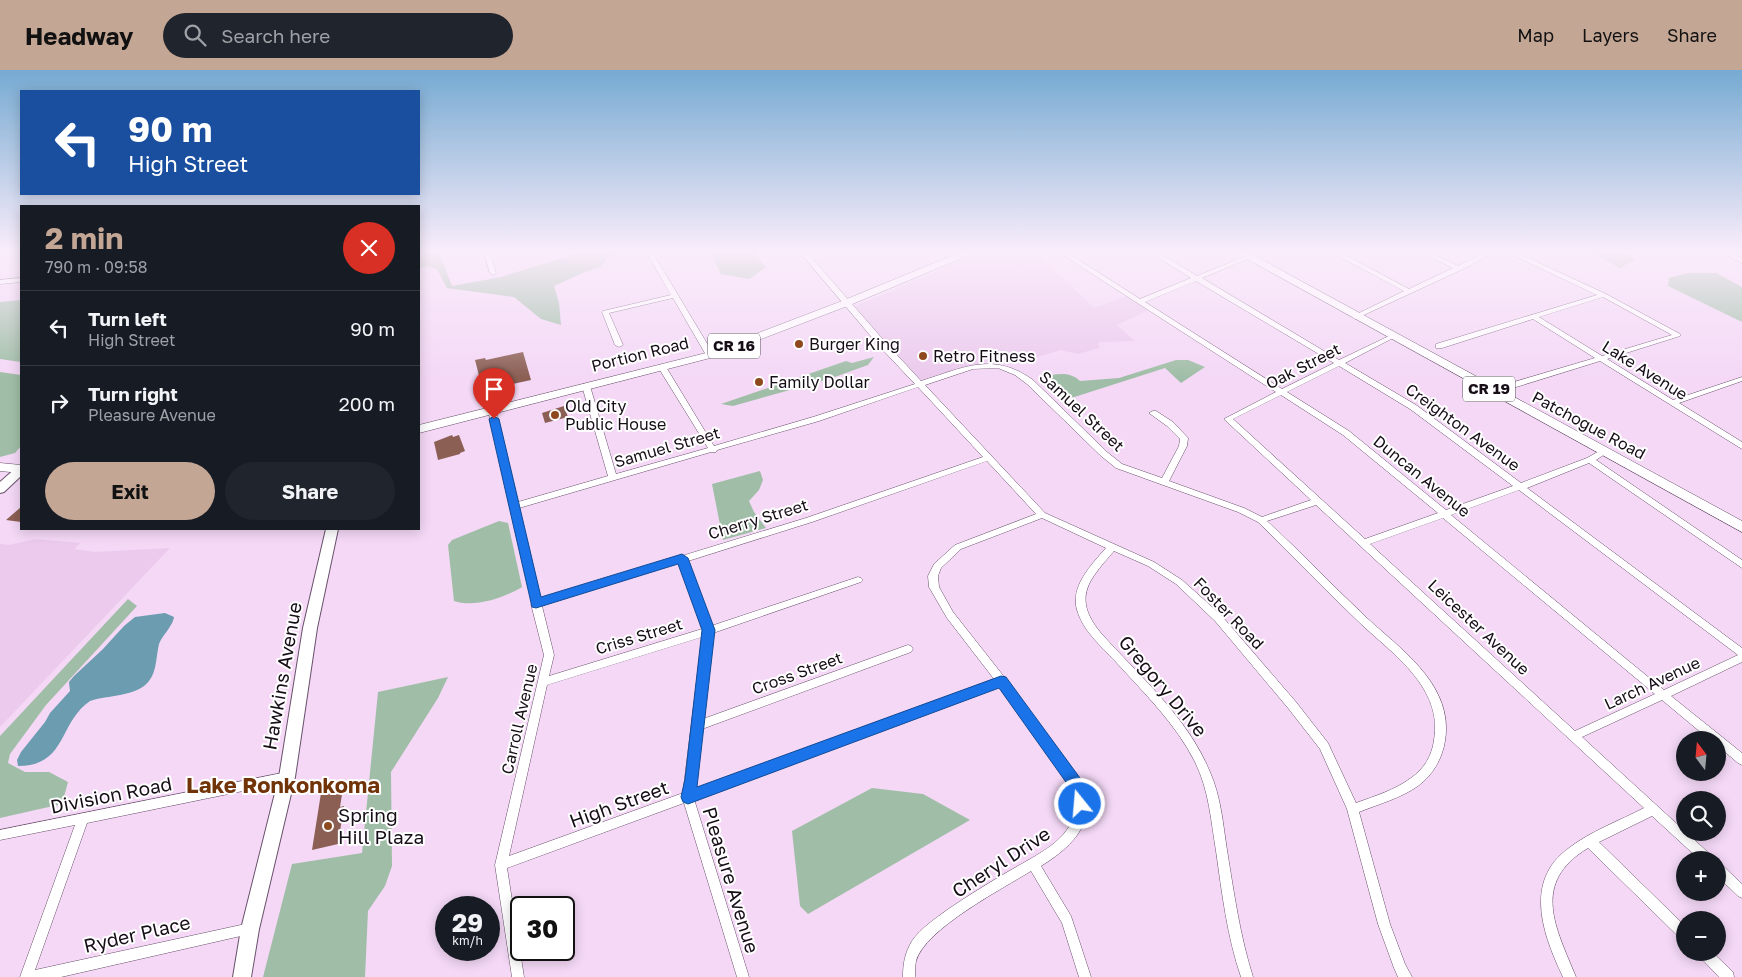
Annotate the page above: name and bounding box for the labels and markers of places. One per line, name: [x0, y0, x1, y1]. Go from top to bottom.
place label: Burger King: [809, 334, 900, 354]
marker: Burger King: [793, 338, 805, 350]
place label: Retro Fitness: [933, 346, 1035, 366]
marker: Retro Fitness: [917, 350, 929, 362]
pin: [473, 368, 515, 419]
place label: Family Dollar: [769, 372, 870, 392]
marker: Family Dollar: [753, 376, 765, 388]
place label: Old City Public House: [565, 396, 666, 434]
marker: Old City Public House: [549, 409, 561, 421]
place label: Spring Hill Plaza: [338, 803, 424, 848]
marker: Spring Hill Plaza: [322, 820, 334, 832]

